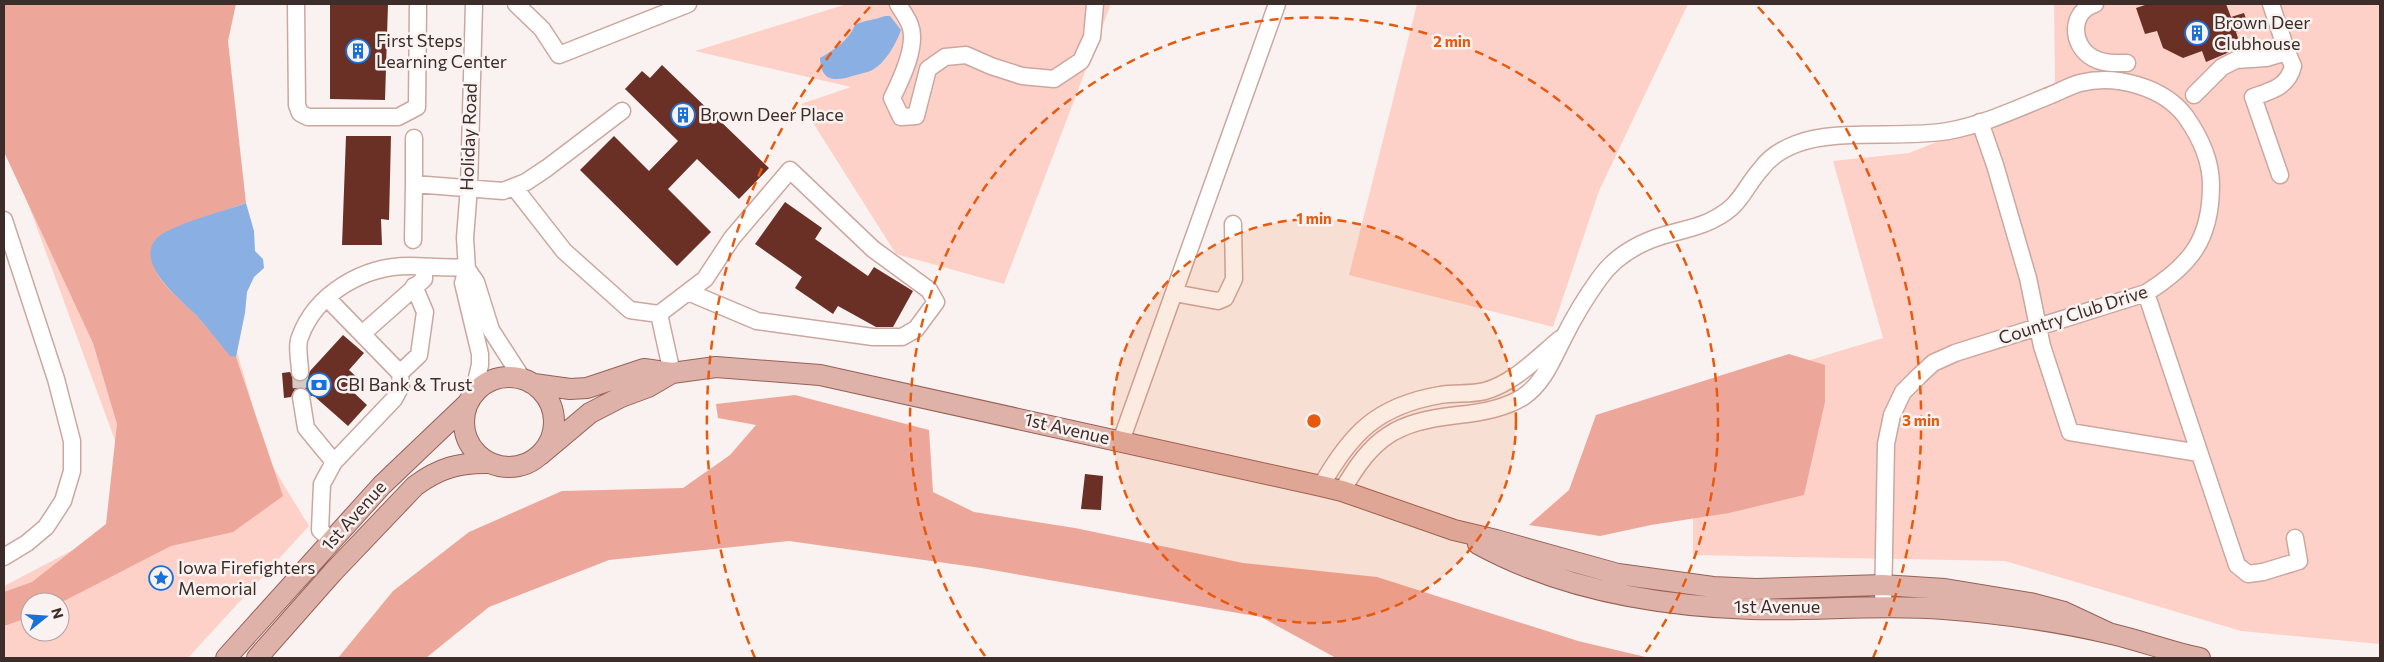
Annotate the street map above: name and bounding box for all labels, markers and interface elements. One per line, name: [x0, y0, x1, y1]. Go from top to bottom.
place label: Brown Deer Clubhouse: [2214, 11, 2311, 54]
building icon: Brown Deer Clubhouse: [2184, 20, 2210, 46]
place label: First Steps Learning Center: [376, 29, 507, 72]
text: 2 min: [1433, 32, 1471, 50]
building icon: First Steps Learning Center: [345, 38, 371, 64]
street label: Holiday Road: [455, 83, 481, 191]
building icon: Brown Deer Place: [670, 102, 696, 128]
place label: Brown Deer Place: [700, 103, 844, 125]
text: 1 min: [1296, 209, 1332, 227]
street label: Country Club Drive: [1995, 280, 2150, 349]
bank icon: CBI Bank & Trust: [306, 372, 332, 398]
place label: CBI Bank & Trust: [336, 373, 472, 395]
street label: 1st Avenue: [1023, 408, 1112, 448]
text: 3 min: [1902, 411, 1940, 429]
centre of rings: [1305, 412, 1323, 430]
street label: 1st Avenue: [316, 476, 390, 555]
place label: Iowa Firefighters Memorial: [178, 556, 315, 599]
place icon: Iowa Firefighters Memorial: [148, 565, 174, 591]
north arrow: [20, 592, 70, 642]
street label: 1st Avenue: [1734, 595, 1820, 617]
text: N: [48, 606, 68, 621]

